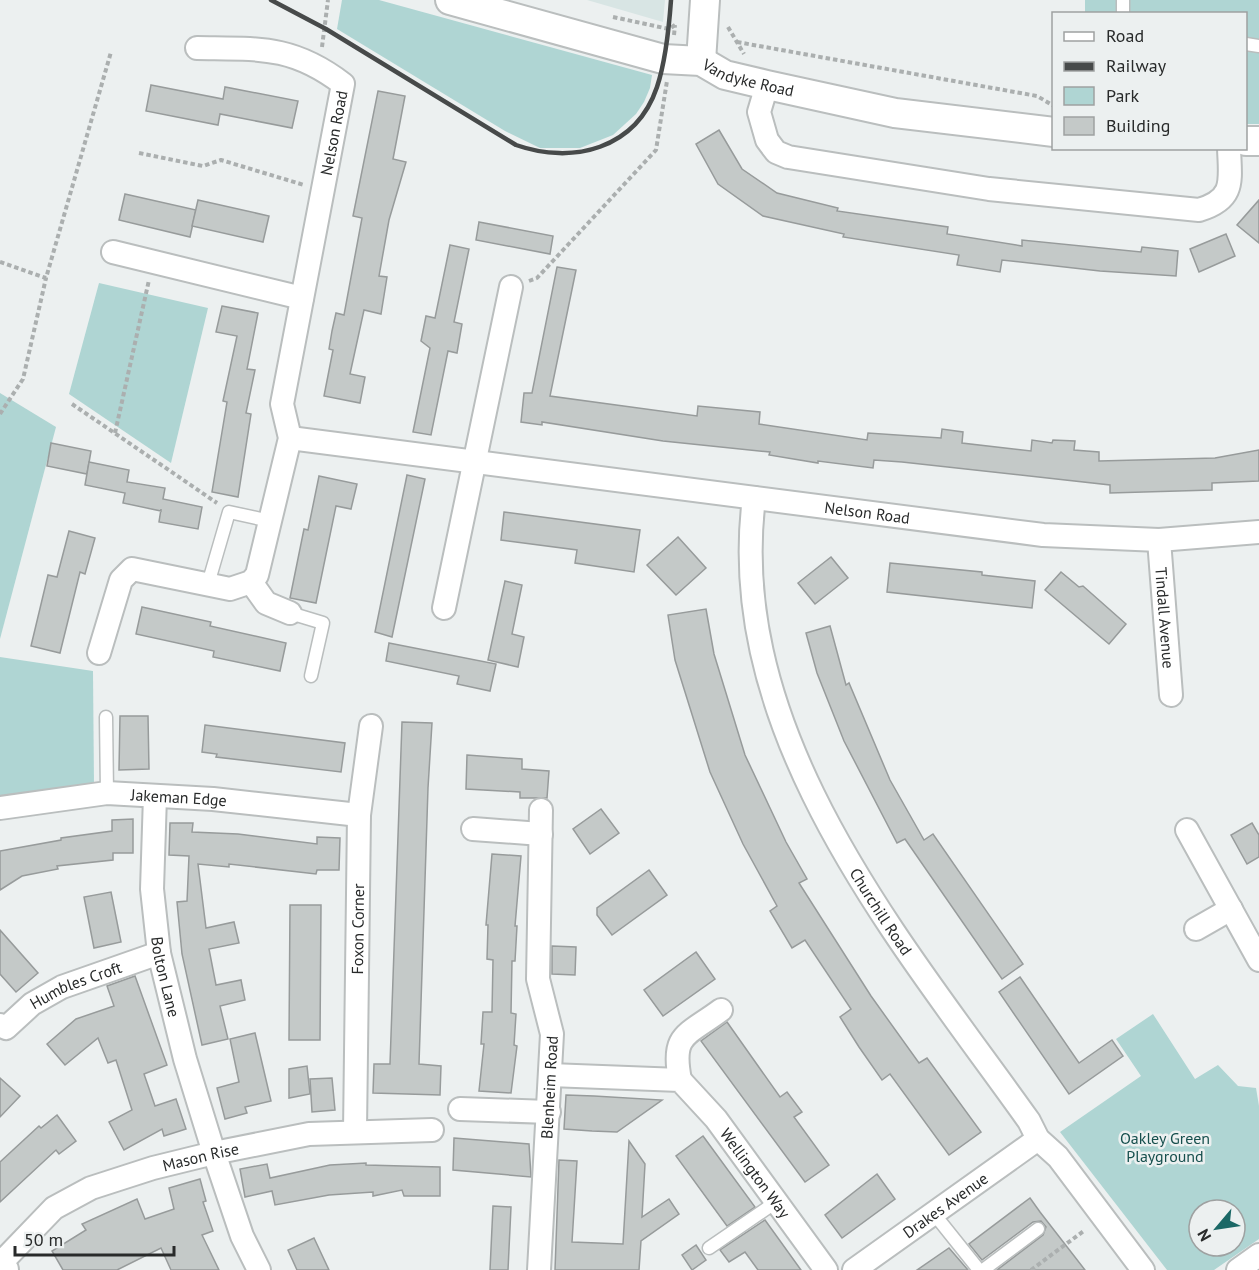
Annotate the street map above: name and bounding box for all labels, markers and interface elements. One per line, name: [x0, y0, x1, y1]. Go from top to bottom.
legend: [1052, 12, 1247, 150]
text: Road: [1106, 24, 1144, 47]
street label: Vandyke Road: [698, 54, 796, 101]
text: Railway: [1106, 54, 1167, 77]
text: Park: [1106, 84, 1139, 107]
street label: Nelson Road: [316, 89, 352, 177]
text: Building: [1106, 114, 1170, 137]
street label: Nelson Road: [823, 497, 911, 528]
street label: Tindall Avenue: [1151, 566, 1179, 669]
street label: Jakeman Edge: [129, 784, 228, 810]
street label: Churchill Road: [846, 864, 917, 959]
street label: Foxon Corner: [347, 883, 368, 975]
street label: Bolton Lane: [147, 935, 184, 1019]
street label: Humbles Croft: [26, 957, 125, 1013]
street label: Blenheim Road: [536, 1035, 562, 1139]
street label: Wellington Way: [716, 1124, 795, 1222]
park label: Oakley Green Playground: [1120, 1128, 1210, 1166]
street label: Mason Rise: [160, 1138, 241, 1175]
street label: Drakes Avenue: [899, 1168, 992, 1242]
north arrow: [1187, 1198, 1247, 1258]
scale bar: [15, 1219, 174, 1257]
text: N: [1193, 1226, 1215, 1245]
text: 50 m: [24, 1228, 63, 1251]

